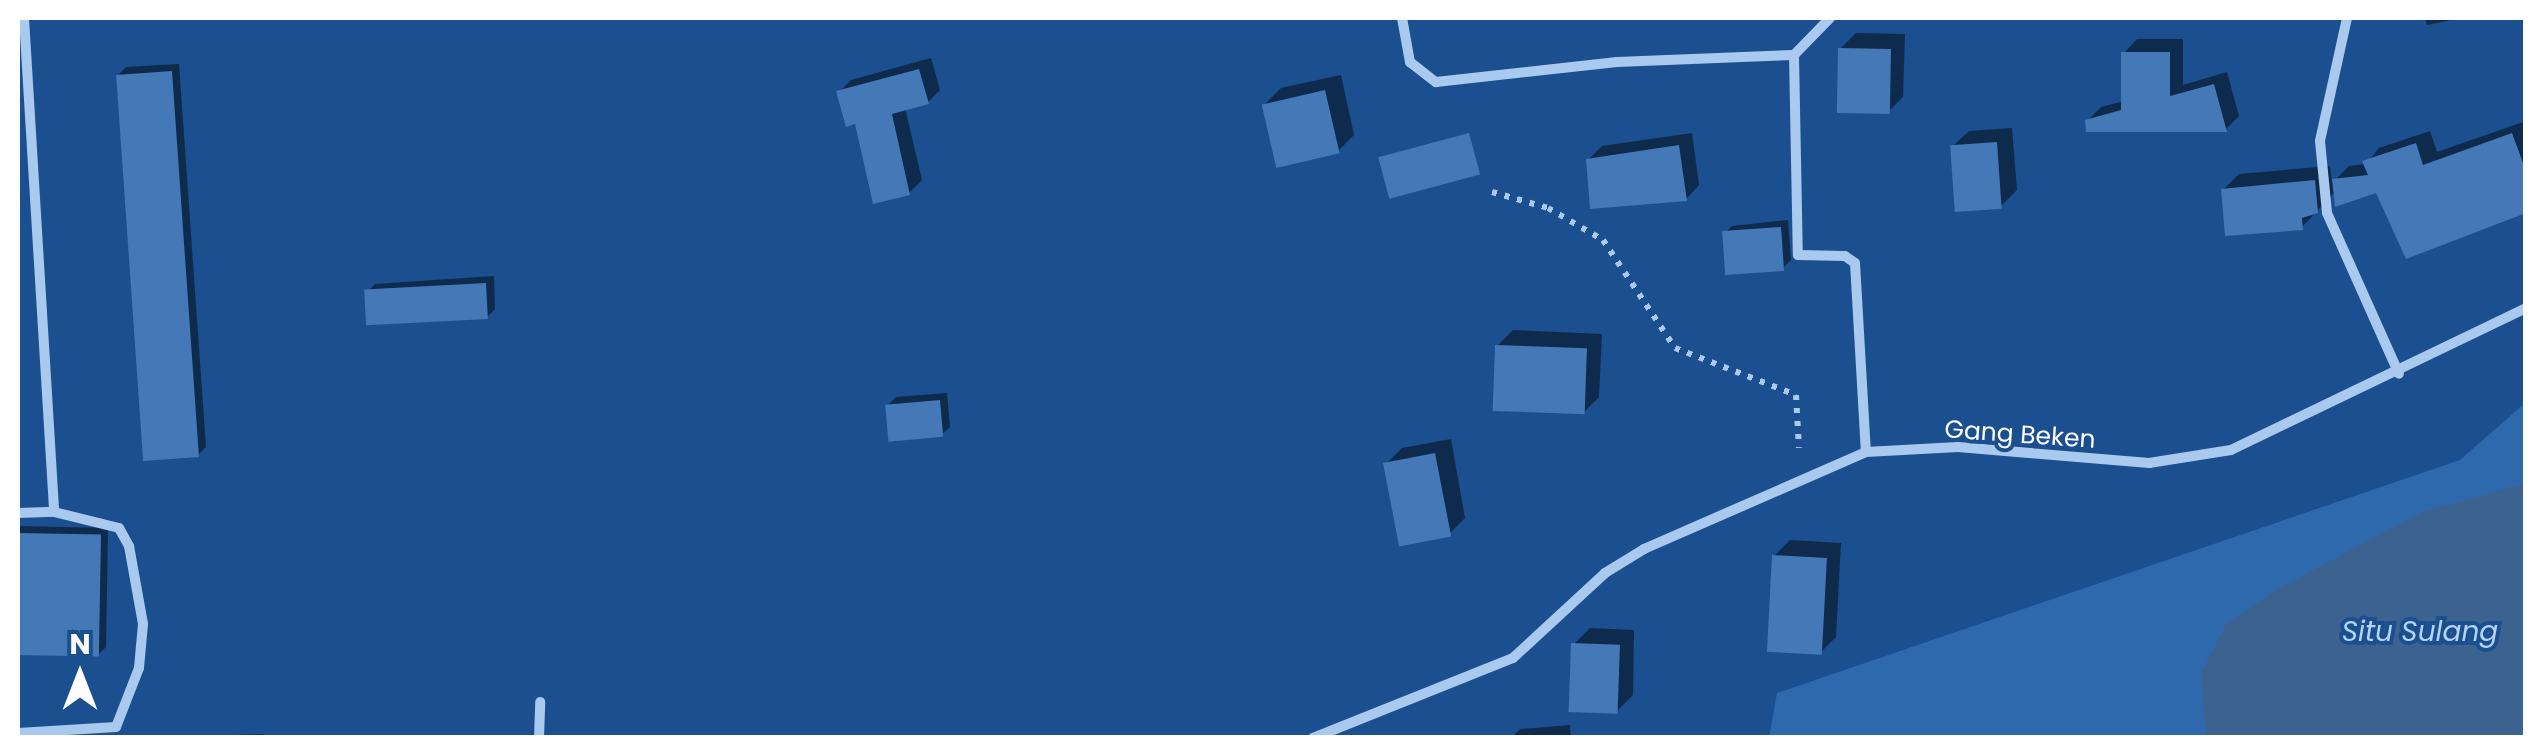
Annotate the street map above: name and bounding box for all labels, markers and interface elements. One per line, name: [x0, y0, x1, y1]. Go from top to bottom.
street label: Gang Beken: [1944, 415, 2096, 455]
water label: Situ Sulang: [2342, 615, 2498, 649]
north arrow: [30, 625, 130, 725]
text: N: [69, 625, 91, 664]

